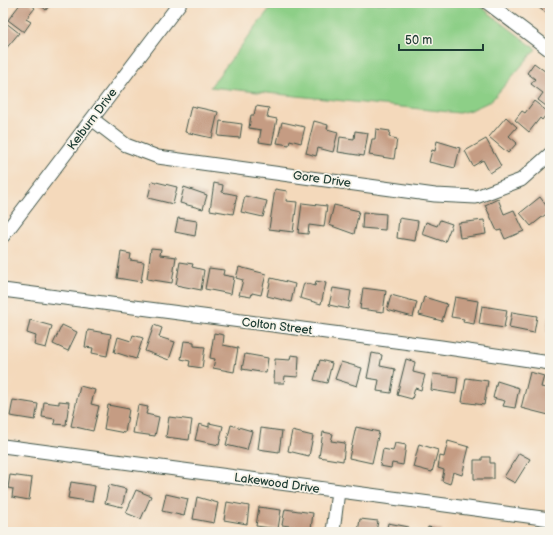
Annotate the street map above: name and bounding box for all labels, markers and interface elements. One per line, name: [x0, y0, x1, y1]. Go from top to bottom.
scale bar: [399, 26, 483, 52]
text: 50 m: [405, 33, 432, 48]
street label: Kelburn Drive: [64, 86, 120, 153]
street label: Gore Drive: [292, 168, 352, 191]
street label: Colton Street: [241, 315, 313, 338]
street label: Lakewood Drive: [233, 470, 321, 497]

